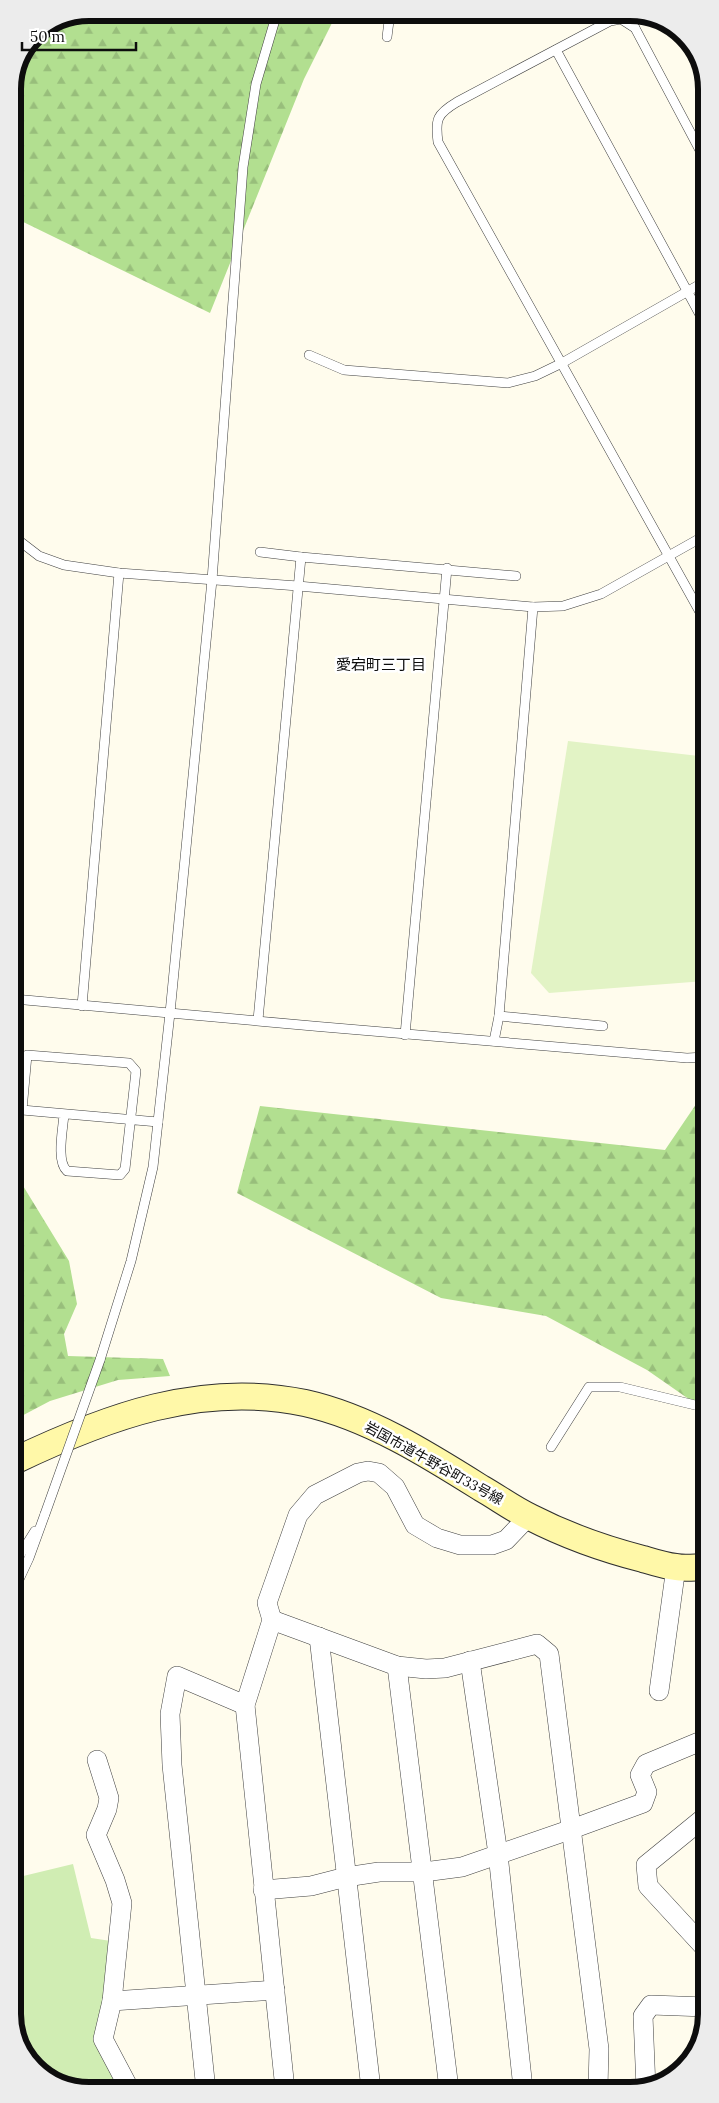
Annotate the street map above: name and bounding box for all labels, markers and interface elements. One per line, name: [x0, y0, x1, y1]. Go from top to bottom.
scale bar: [22, 20, 136, 52]
text: 50 m: [30, 27, 65, 46]
district label: 愛宕町三丁目: [336, 655, 426, 674]
street label: 岩国市道牛野谷町33号線: [362, 1417, 506, 1509]

